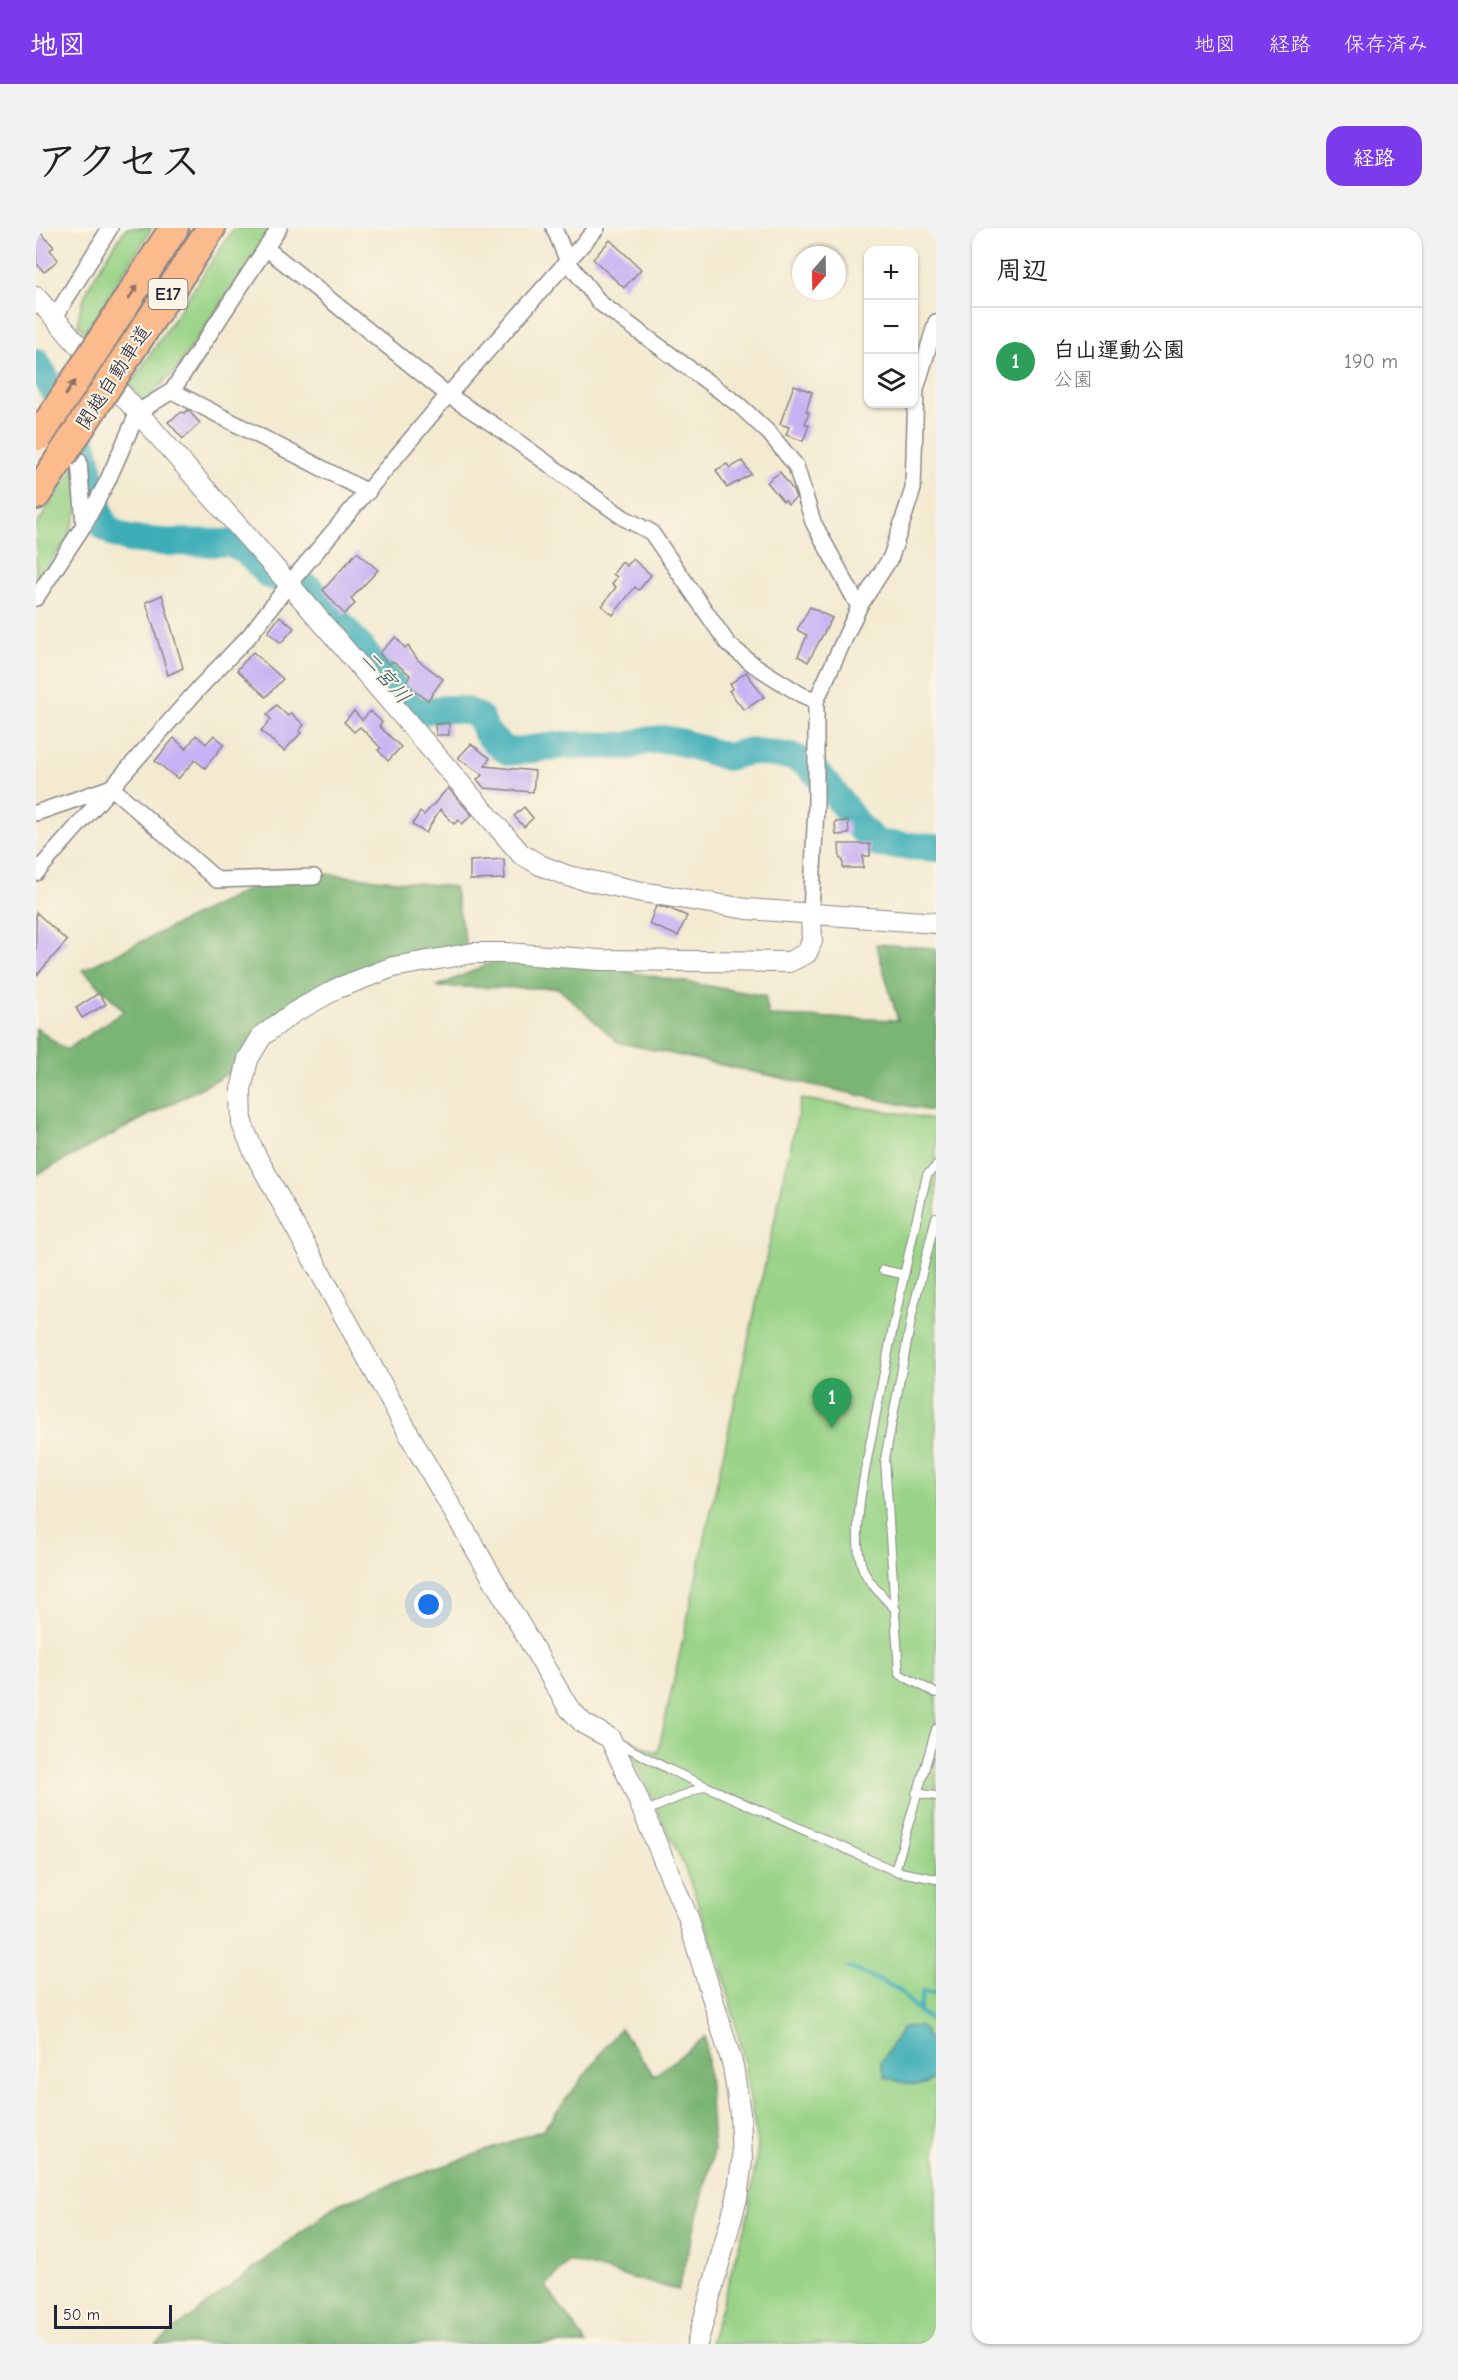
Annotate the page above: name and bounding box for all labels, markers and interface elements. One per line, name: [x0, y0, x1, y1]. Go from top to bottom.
text: 地図: [30, 29, 86, 61]
text: 地図: [1194, 32, 1236, 56]
text: 経路: [1269, 32, 1311, 56]
text: 保存済み: [1344, 32, 1428, 56]
button: 経路: [1326, 126, 1422, 186]
text: アクセス: [36, 137, 201, 186]
north arrow: [792, 246, 846, 300]
map controls: [864, 246, 918, 408]
button: +: [864, 246, 918, 300]
text: 周辺: [996, 256, 1048, 286]
road number: E17: [148, 279, 188, 309]
one-way arrow: [127, 284, 138, 300]
button: −: [864, 300, 918, 354]
street label: 関越自動車道: [71, 321, 156, 434]
text: 白山運動公園: [1053, 337, 1185, 363]
text: 1: [1012, 350, 1019, 373]
text: 190 m: [1344, 350, 1398, 373]
button: layers: [864, 354, 918, 408]
text: 公園: [1053, 368, 1093, 391]
one-way arrow: [64, 380, 75, 396]
water label: 二宮川: [356, 645, 416, 709]
pin: 1: [812, 1378, 852, 1428]
your location: [414, 1590, 443, 1619]
scale bar: [54, 2302, 172, 2330]
text: 50 m: [63, 2306, 100, 2324]

